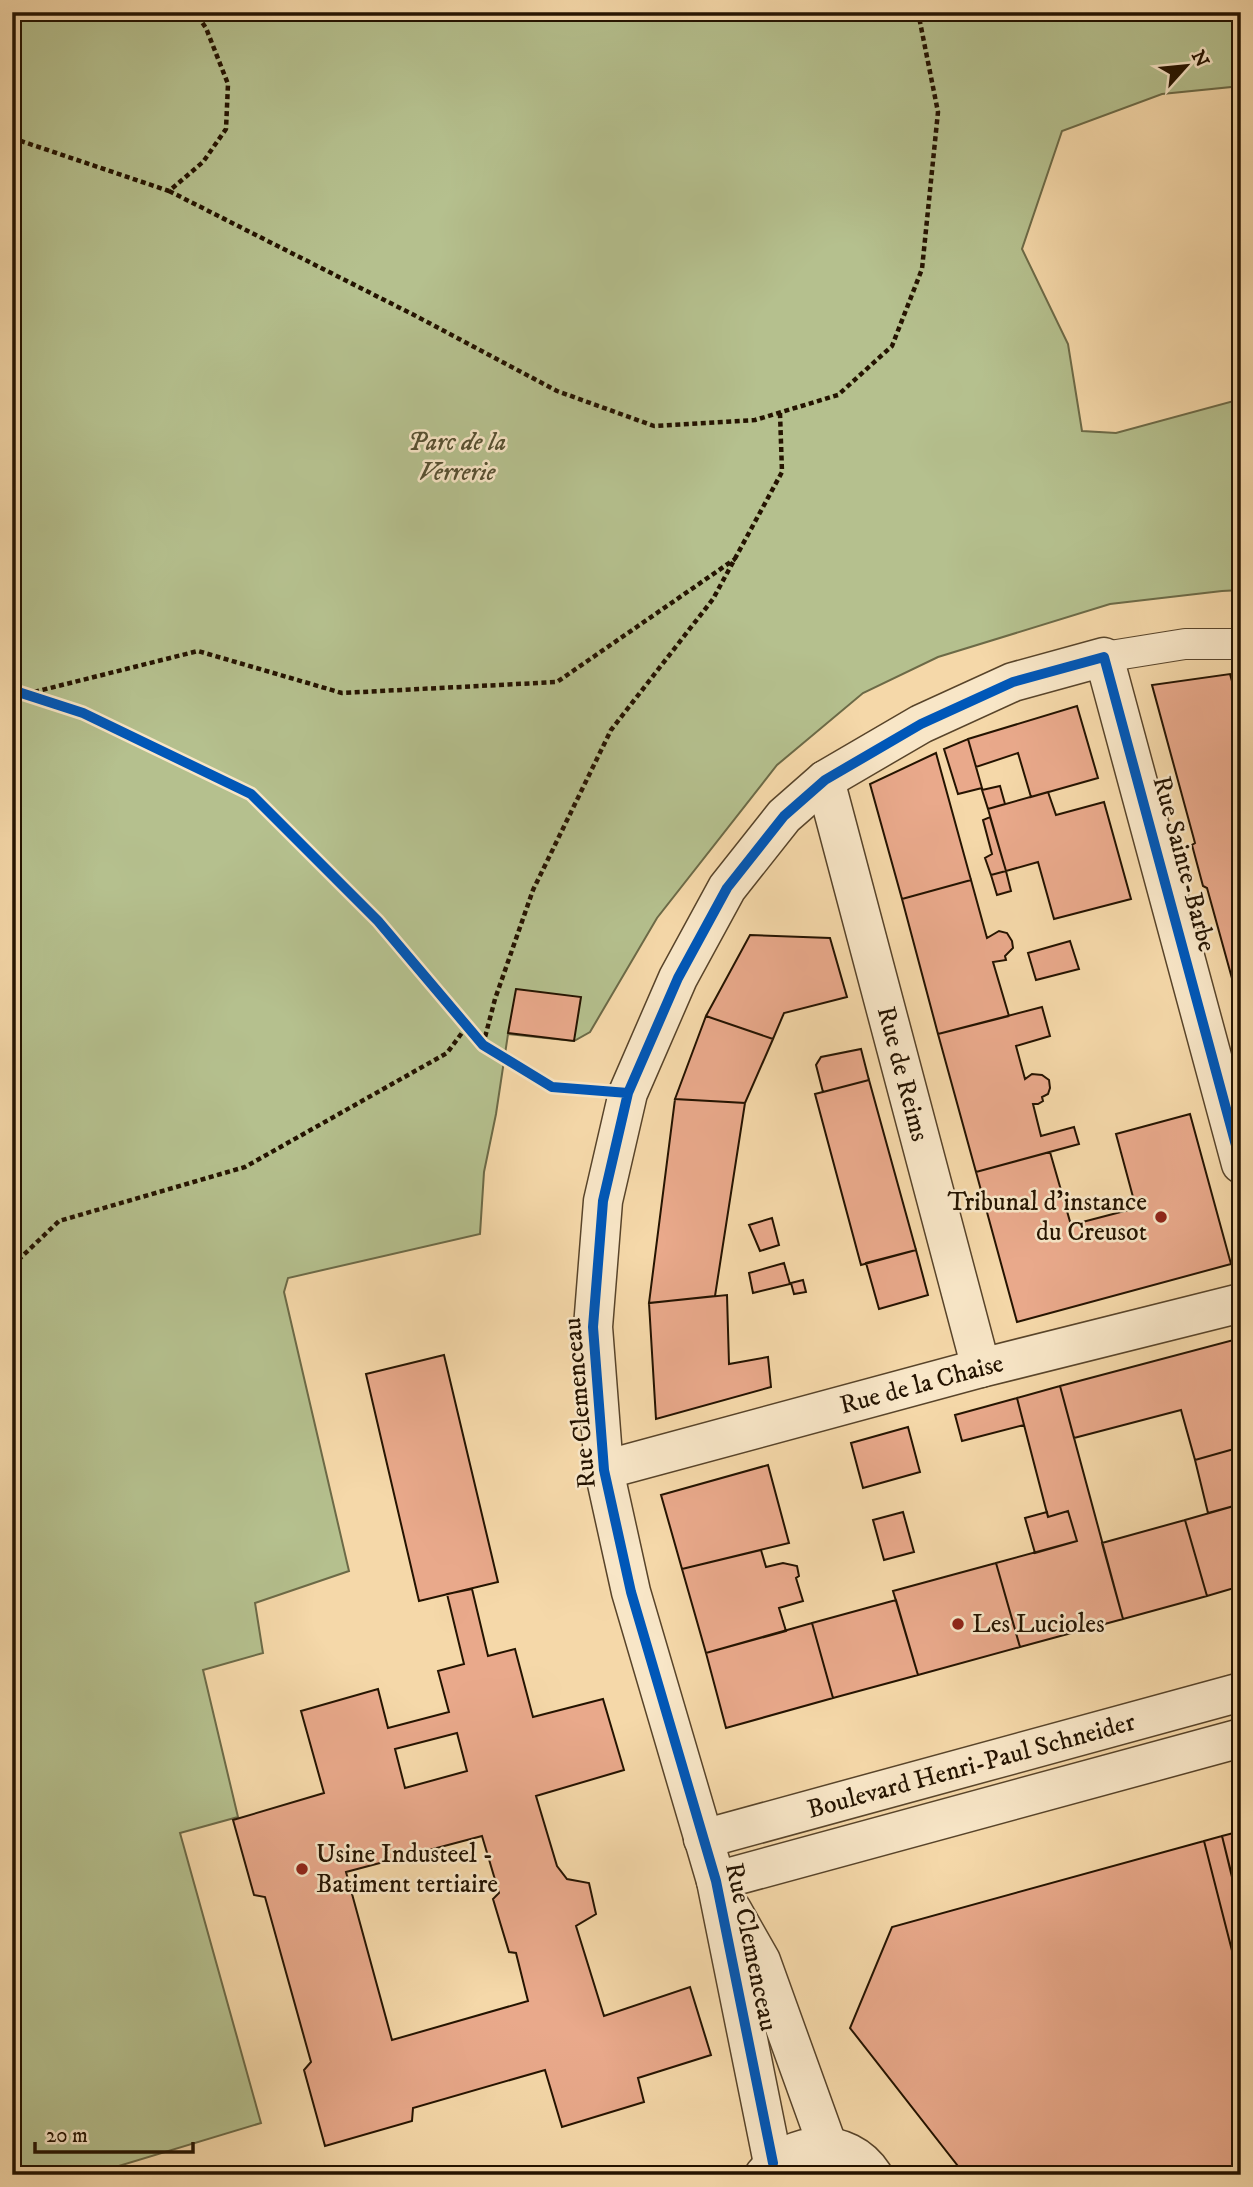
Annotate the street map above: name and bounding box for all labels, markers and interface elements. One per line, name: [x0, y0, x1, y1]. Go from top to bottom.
north arrow: [1152, 32, 1222, 102]
text: N: [1186, 47, 1214, 71]
park label: Parc de la Verrerie: [408, 426, 506, 489]
street label: Rue Sainte-Barbe: [1145, 772, 1223, 956]
street label: Rue de Reims: [869, 1003, 937, 1145]
place label: Tribunal d'instance du Creusot: [947, 1186, 1147, 1249]
marker: Tribunal d'instance du Creusot: [1153, 1209, 1169, 1225]
street label: Rue Clemenceau: [556, 1316, 604, 1490]
street label: Rue de la Chaise: [836, 1347, 1007, 1422]
place label: Les Lucioles: [972, 1608, 1105, 1641]
marker: Les Lucioles: [950, 1616, 966, 1632]
street label: Boulevard Henri-Paul Schneider: [804, 1705, 1139, 1826]
place label: Usine Industeel - Batiment tertiaire: [316, 1838, 498, 1901]
street label: Rue Clemenceau: [717, 1860, 785, 2034]
marker: Usine Industeel - Batiment tertiaire: [294, 1861, 310, 1877]
scale bar: [35, 2110, 192, 2154]
text: 20 m: [46, 2123, 88, 2149]

